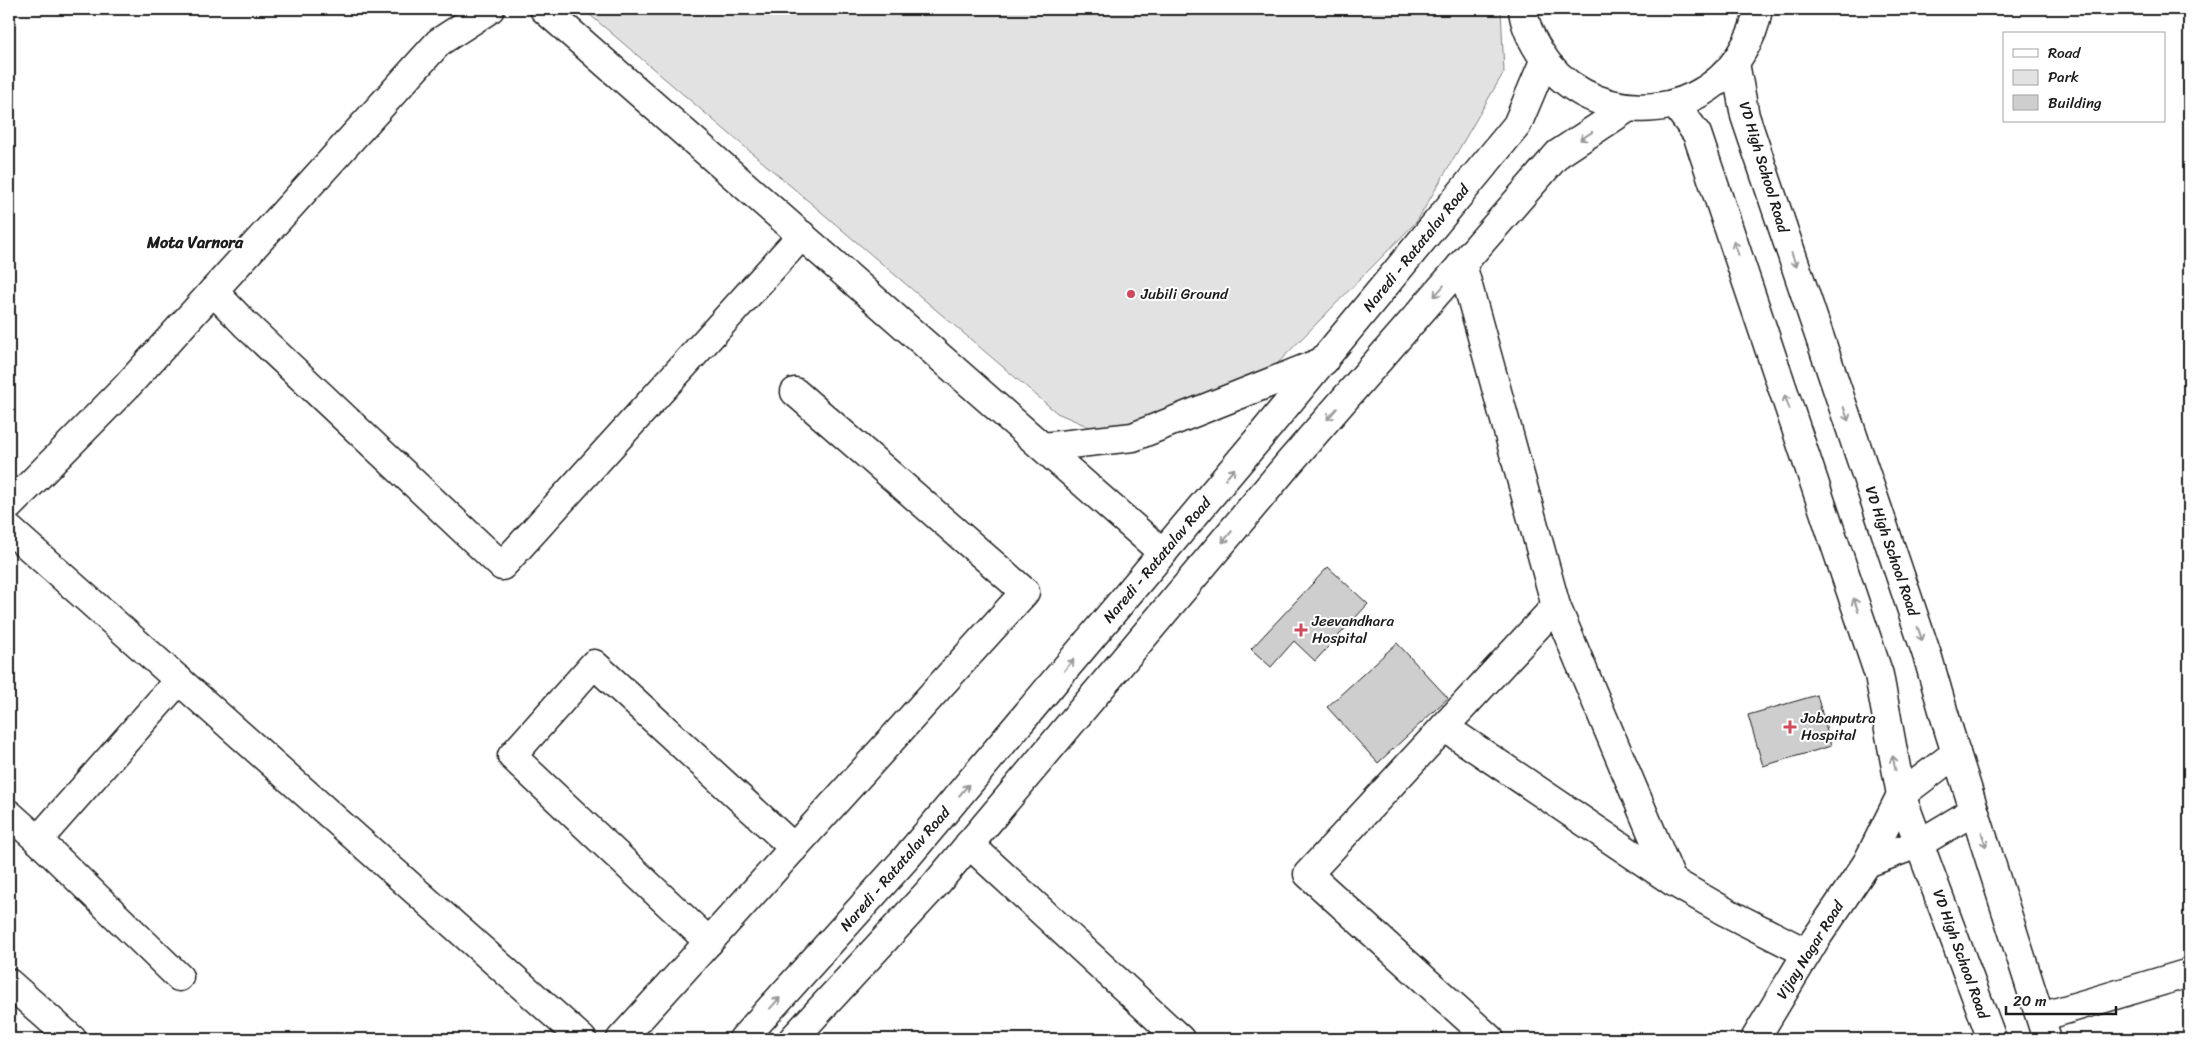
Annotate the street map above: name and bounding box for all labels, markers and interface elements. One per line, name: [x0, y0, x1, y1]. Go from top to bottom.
legend: [2003, 32, 2166, 122]
text: Road: [2048, 40, 2081, 66]
text: Park: [2048, 64, 2079, 90]
text: Building: [2048, 90, 2102, 116]
street label: VD High School Road: [1732, 98, 1797, 237]
one-way arrow: [1579, 131, 1593, 141]
street label: Naredi - Ratatalav Road: [1356, 177, 1477, 318]
district label: Mota Varnora: [146, 228, 244, 257]
one-way arrow: [1730, 240, 1740, 256]
one-way arrow: [1790, 252, 1799, 268]
place label: Jubili Ground: [1140, 281, 1229, 307]
one-way arrow: [1433, 285, 1444, 298]
marker: Jubili Ground: [1125, 288, 1137, 300]
one-way arrow: [1782, 394, 1792, 410]
one-way arrow: [1842, 406, 1851, 421]
one-way arrow: [1326, 407, 1338, 420]
one-way arrow: [1224, 468, 1235, 481]
street label: VD High School Road: [1858, 482, 1927, 621]
street label: Naredi - Ratatalav Road: [1096, 490, 1219, 629]
one-way arrow: [1221, 531, 1232, 544]
one-way arrow: [1851, 598, 1860, 614]
place label: Jeevandhara Hospital: [1311, 608, 1394, 651]
marker: Jeevandhara Hospital: [1294, 623, 1308, 637]
one-way arrow: [1916, 626, 1925, 642]
one-way arrow: [1063, 659, 1074, 672]
place label: Jobanputra Hospital: [1800, 705, 1876, 748]
marker: Jobanputra Hospital: [1783, 720, 1797, 734]
one-way arrow: [1889, 755, 1899, 771]
one-way arrow: [958, 783, 970, 796]
street label: Naredi - Ratatalav Road: [833, 800, 957, 937]
one-way arrow: [1979, 832, 1989, 848]
street label: VD High School Road: [1926, 886, 1997, 1023]
street label: Vijay Nagar Road: [1769, 895, 1851, 1005]
scale bar: [2006, 983, 2116, 1015]
text: 20 m: [2013, 988, 2047, 1014]
one-way arrow: [770, 997, 781, 1010]

